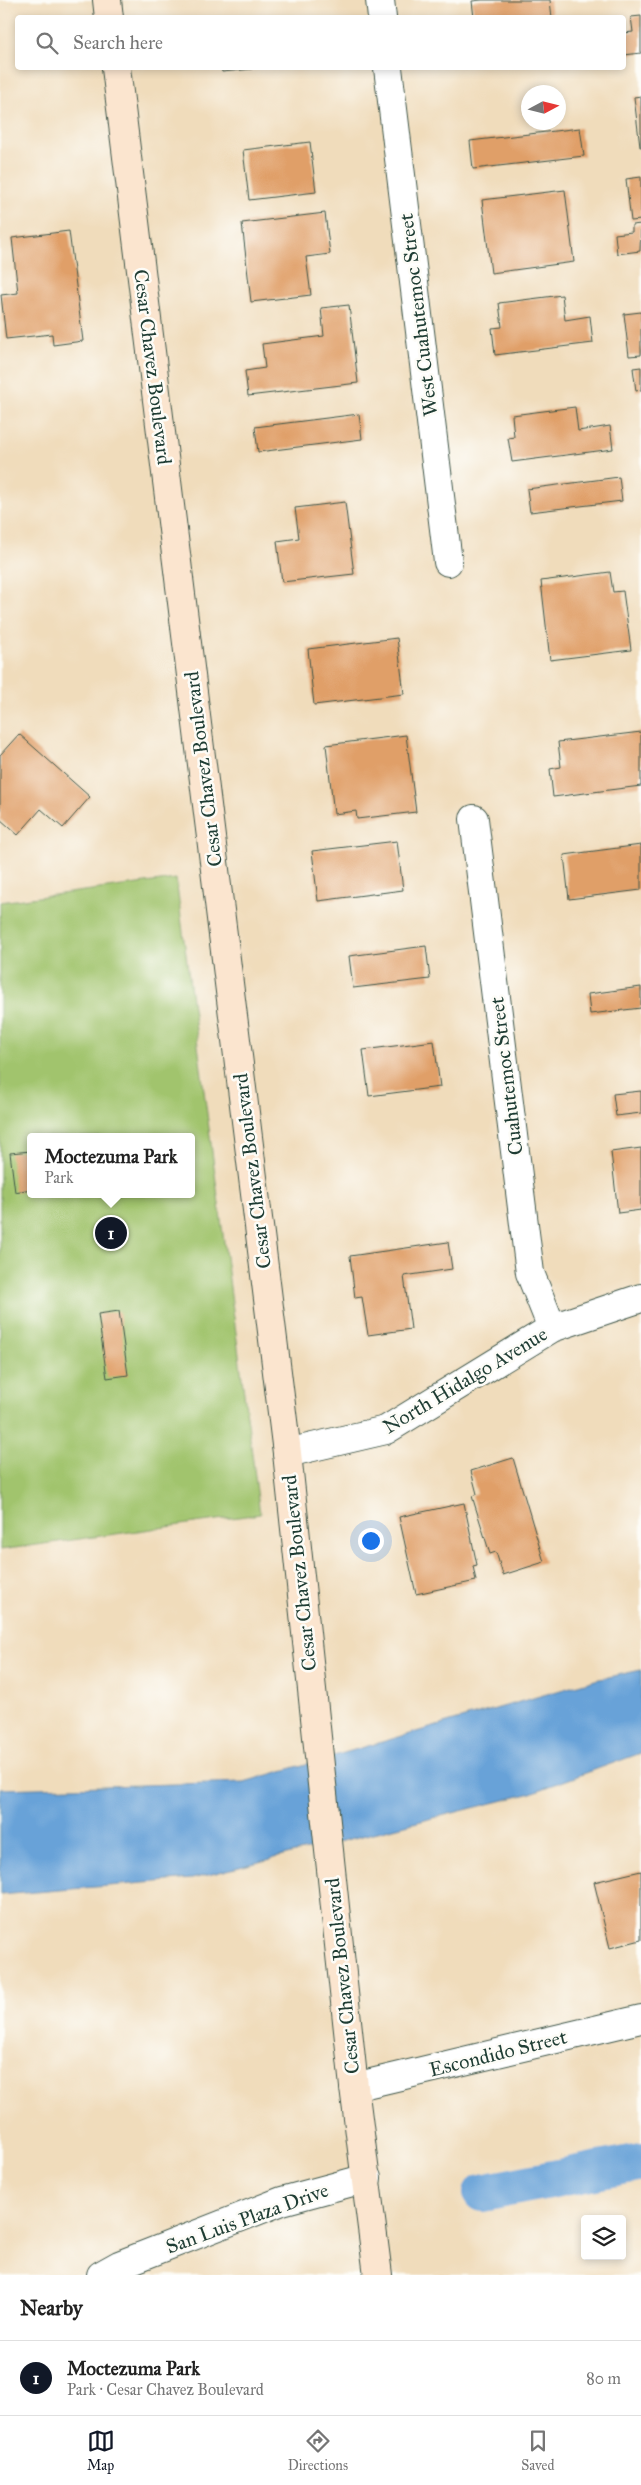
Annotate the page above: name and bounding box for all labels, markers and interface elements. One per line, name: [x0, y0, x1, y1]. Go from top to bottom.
search box: [15, 15, 626, 70]
icon: search: [33, 29, 61, 57]
text: Search here: [73, 31, 163, 54]
north arrow: [521, 85, 566, 130]
street label: West Cuahutemoc Street: [394, 212, 442, 418]
street label: Cesar Chavez Boulevard: [129, 268, 177, 466]
street label: Cesar Chavez Boulevard: [179, 670, 227, 868]
street label: Cuahutemoc Street: [484, 996, 528, 1156]
street label: Cesar Chavez Boulevard: [228, 1072, 276, 1270]
popup: [27, 1133, 195, 1198]
text: Moctezuma Park: [44, 1145, 178, 1168]
text: Park: [44, 1168, 73, 1187]
pin: 1: [95, 1214, 127, 1252]
street label: North Hidalgo Avenue: [379, 1321, 552, 1439]
street label: Cesar Chavez Boulevard: [277, 1474, 321, 1672]
your location: [358, 1528, 384, 1554]
street label: Cesar Chavez Boulevard: [320, 1877, 364, 2075]
street label: Escondido Street: [427, 2024, 569, 2082]
street label: San Luis Plaza Drive: [162, 2177, 332, 2259]
map controls: [581, 2215, 626, 2260]
button: layers: [581, 2215, 626, 2260]
text: Nearby: [20, 2295, 83, 2321]
text: Moctezuma Park: [67, 2357, 200, 2380]
text: 1: [33, 2369, 39, 2388]
text: 80 m: [586, 2369, 621, 2388]
text: Park · Cesar Chavez Boulevard: [67, 2380, 264, 2399]
tab: Map: [87, 2427, 115, 2474]
tab: Directions: [288, 2427, 348, 2474]
tab: Saved: [521, 2427, 554, 2474]

